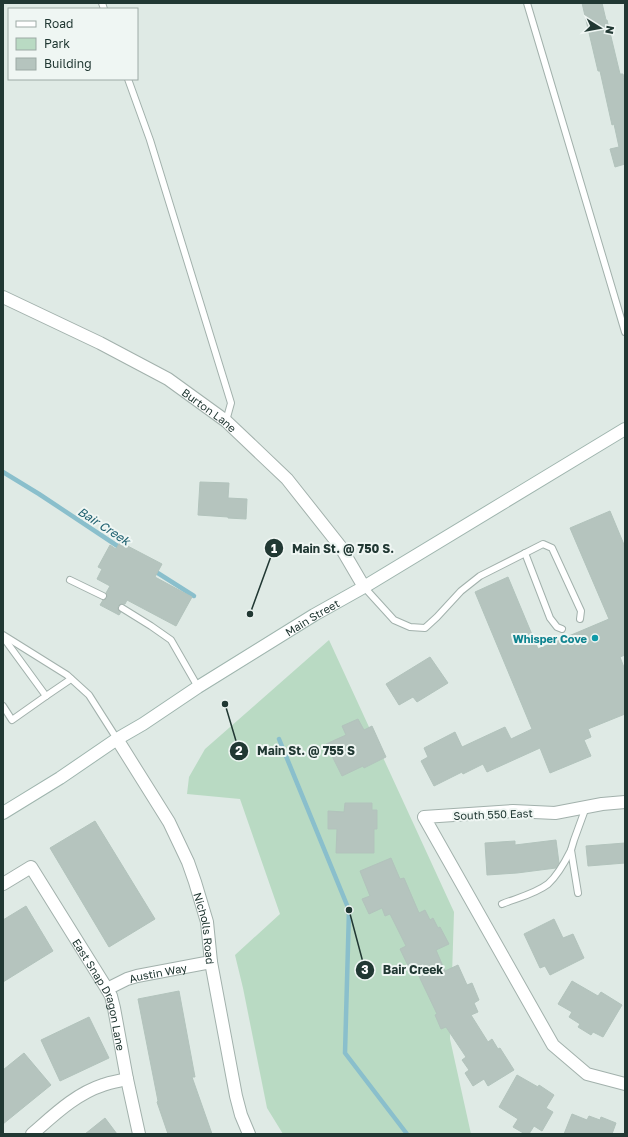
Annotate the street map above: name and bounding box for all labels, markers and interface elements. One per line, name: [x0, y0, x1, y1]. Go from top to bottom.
legend: [8, 8, 138, 80]
north arrow: [580, 8, 620, 48]
text: Road: [44, 16, 73, 31]
text: N: [603, 25, 617, 35]
text: Park: [44, 36, 70, 51]
text: Building: [44, 56, 92, 71]
street label: Burton Lane: [180, 385, 240, 434]
water label: Bair Creek: [75, 504, 134, 549]
callout: Main St. @ 750 S.: [264, 536, 402, 560]
text: 1: [271, 541, 277, 556]
text: Main St. @ 750 S.: [292, 541, 394, 556]
street label: Main Street: [282, 596, 341, 638]
place label: Whisper Cove: [513, 632, 588, 645]
marker: Whisper Cove: [590, 633, 600, 643]
callout: Main St. @ 755 S: [229, 739, 363, 763]
text: 2: [235, 743, 243, 758]
text: Main St. @ 755 S: [257, 743, 355, 758]
street label: South 550 East: [453, 806, 533, 822]
street label: Nicholls Road: [192, 891, 218, 965]
street label: East Snap Dragon Lane: [71, 936, 128, 1052]
callout: Bair Creek: [355, 958, 451, 982]
street label: Austin Way: [127, 960, 188, 985]
text: 3: [361, 962, 369, 977]
text: Bair Creek: [383, 962, 443, 977]

